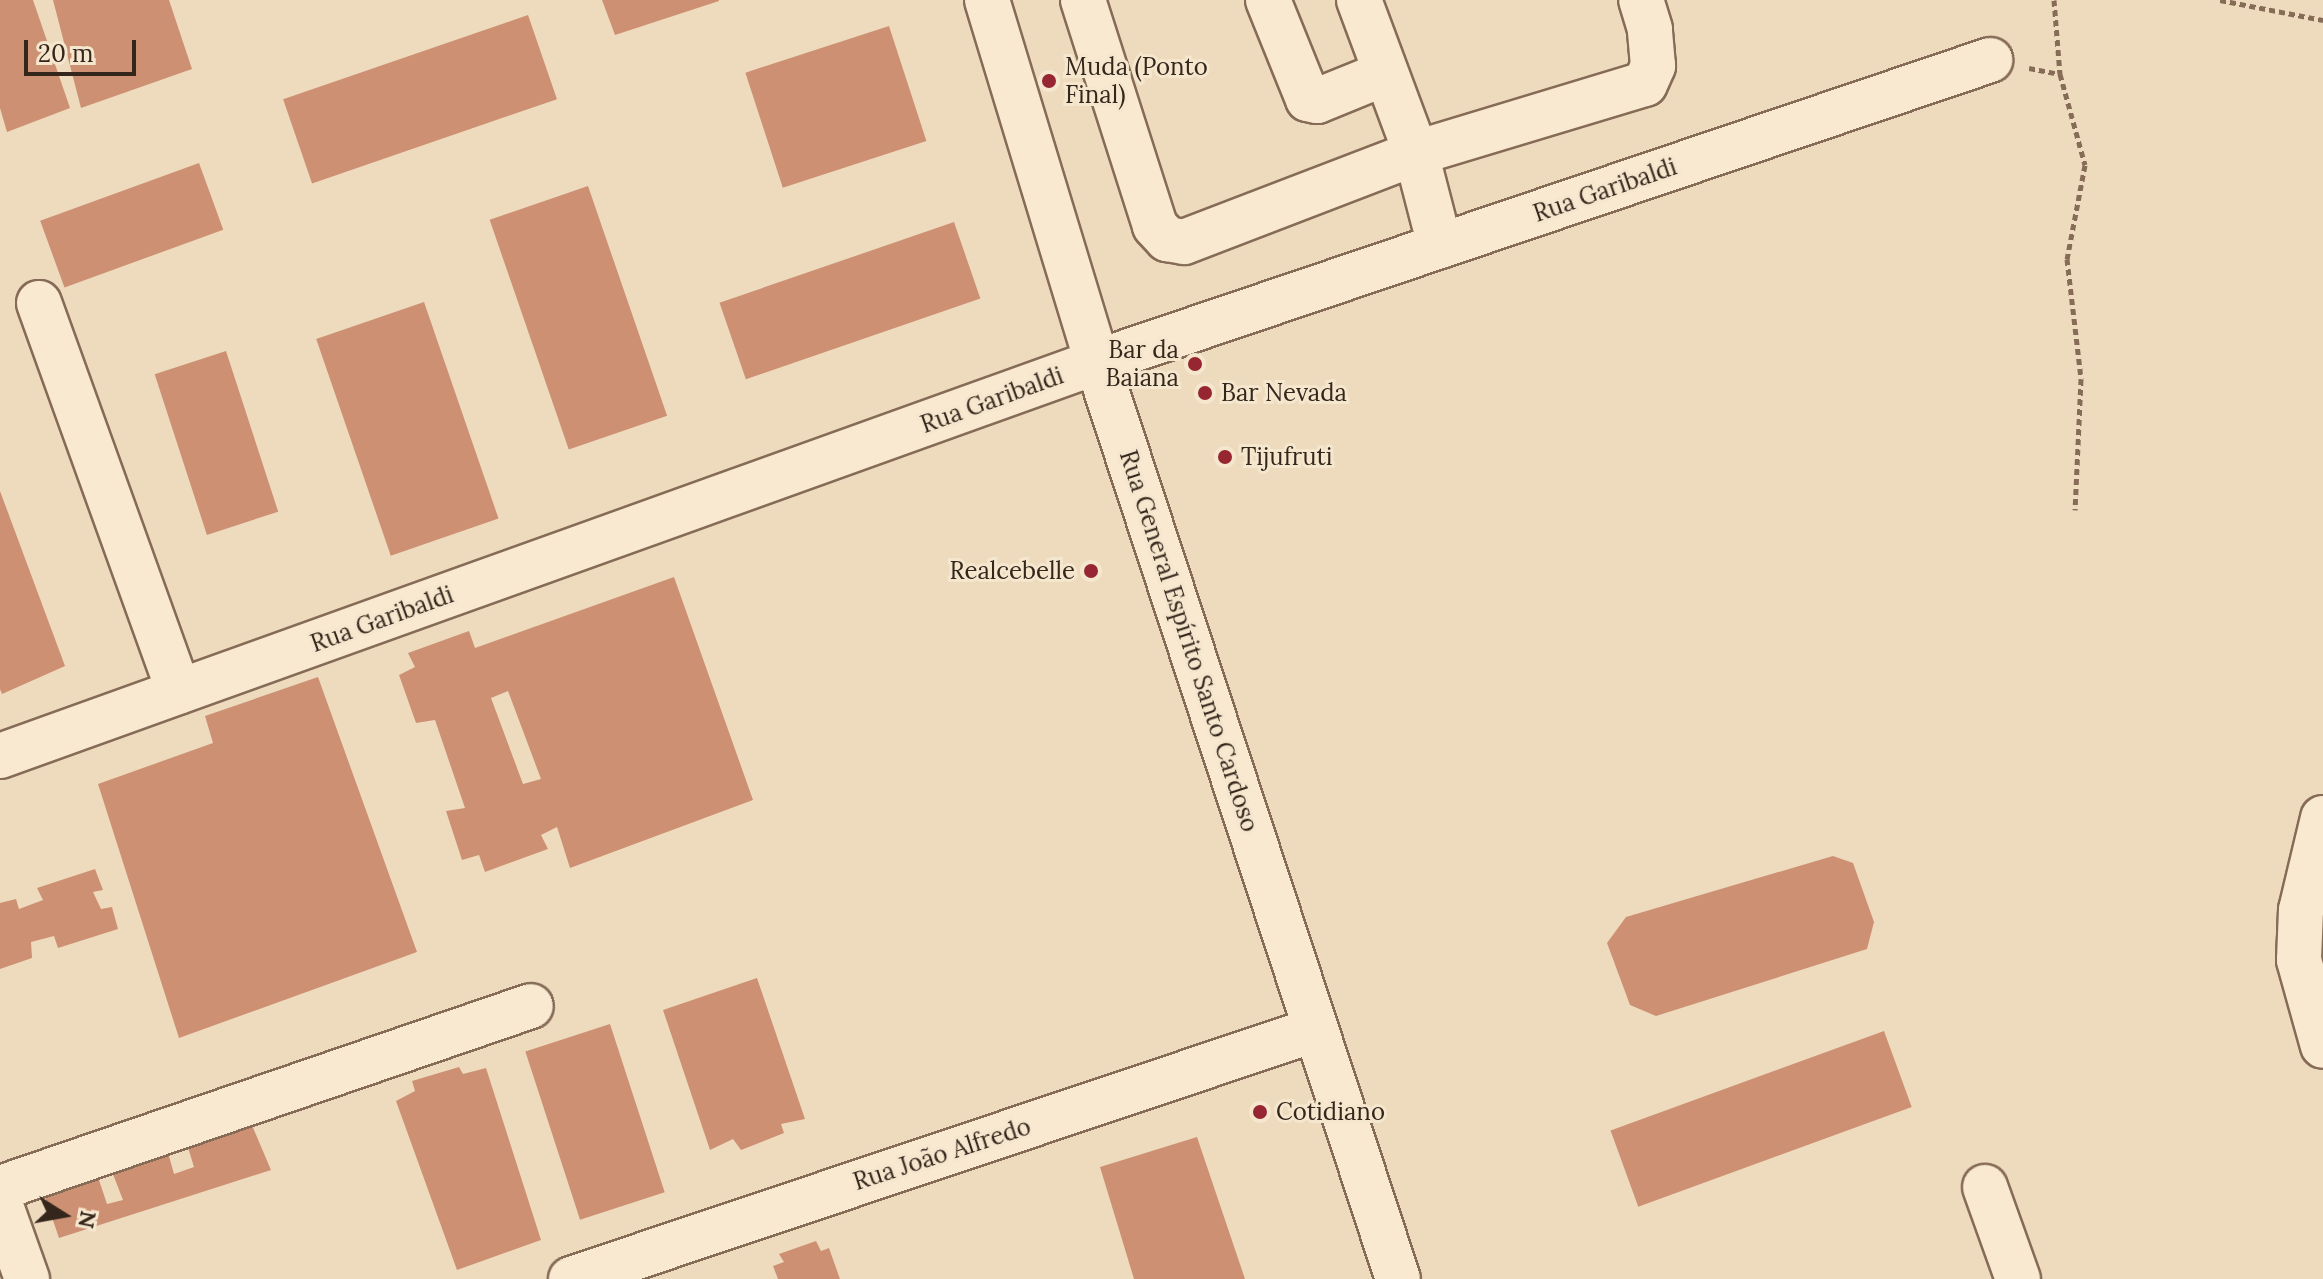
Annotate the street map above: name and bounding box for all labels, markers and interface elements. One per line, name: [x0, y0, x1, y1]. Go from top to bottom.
scale bar: [28, 24, 140, 74]
text: 20 m: [38, 38, 94, 69]
place label: Muda (Ponto Final): [1065, 53, 1208, 109]
marker: Muda (Ponto Final): [1040, 72, 1058, 90]
street label: Rua Garibaldi: [1529, 152, 1681, 228]
place label: Bar da Baiana: [1106, 336, 1179, 392]
marker: Bar da Baiana: [1186, 355, 1204, 373]
street label: Rua Garibaldi: [917, 361, 1067, 439]
place label: Bar Nevada: [1221, 379, 1347, 407]
marker: Bar Nevada: [1196, 384, 1214, 402]
place label: Tijufruti: [1241, 443, 1333, 471]
street label: Rua General Espírito Santo Cardoso: [1114, 447, 1264, 835]
marker: Tijufruti: [1216, 448, 1234, 466]
place label: Realcebelle: [950, 557, 1075, 585]
marker: Realcebelle: [1082, 562, 1100, 580]
street label: Rua Garibaldi: [307, 580, 457, 658]
place label: Cotidiano: [1276, 1098, 1385, 1126]
marker: Cotidiano: [1251, 1103, 1269, 1121]
street label: Rua João Alfredo: [850, 1112, 1034, 1196]
north arrow: [24, 1175, 104, 1255]
text: N: [72, 1209, 103, 1231]

